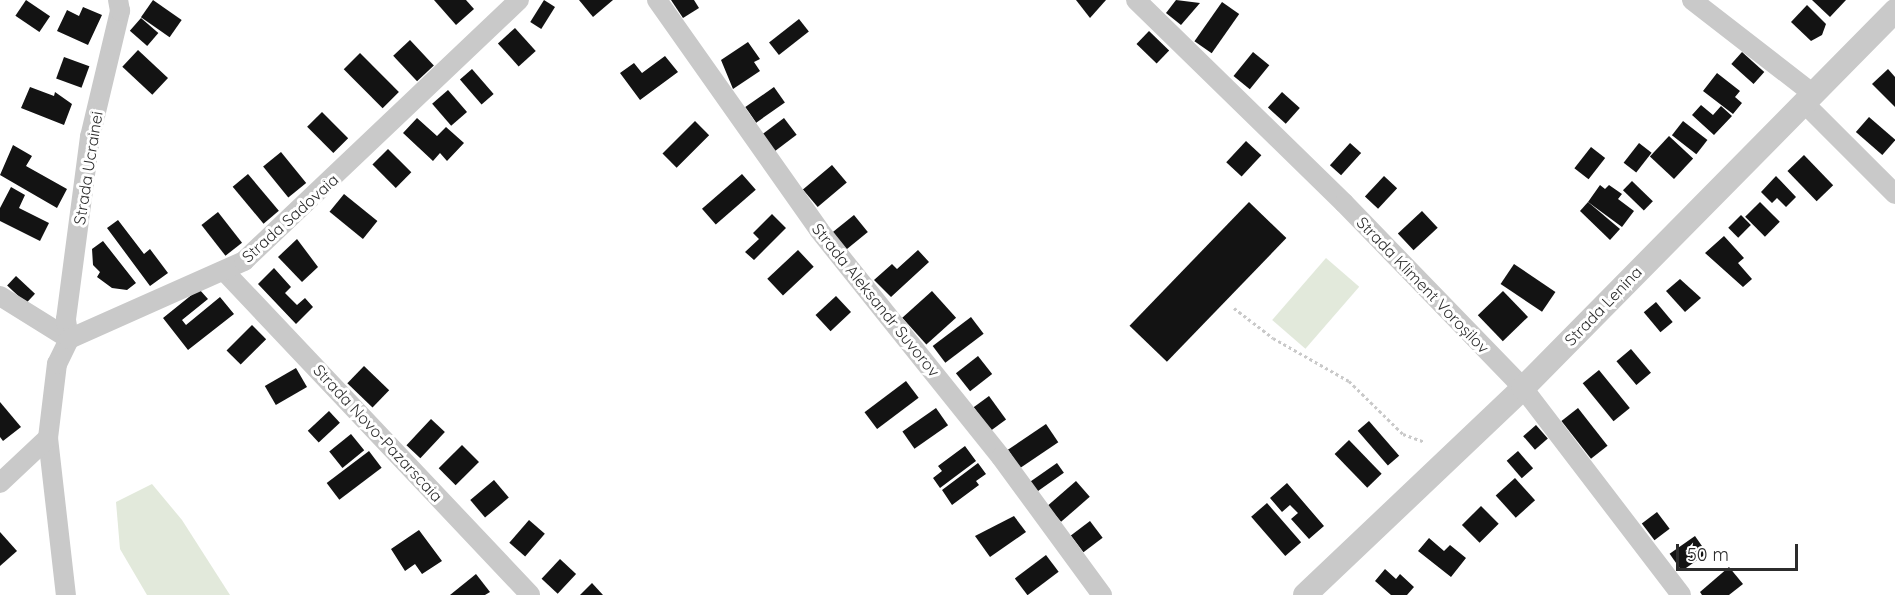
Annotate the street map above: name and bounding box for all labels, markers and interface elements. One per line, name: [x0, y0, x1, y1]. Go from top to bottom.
street label: Strada Ucrainei: [70, 110, 106, 226]
street label: Strada Sadovaia: [238, 170, 342, 266]
street label: Strada Kliment Voroșilov: [1353, 213, 1493, 357]
street label: Strada Aleksandr Suvorov: [808, 219, 944, 381]
street label: Strada Lenina: [1560, 262, 1646, 350]
street label: Strada Novo-Pazarscaia: [309, 360, 447, 506]
scale bar: [1679, 532, 1800, 570]
text: 50 m: [1687, 543, 1729, 566]

